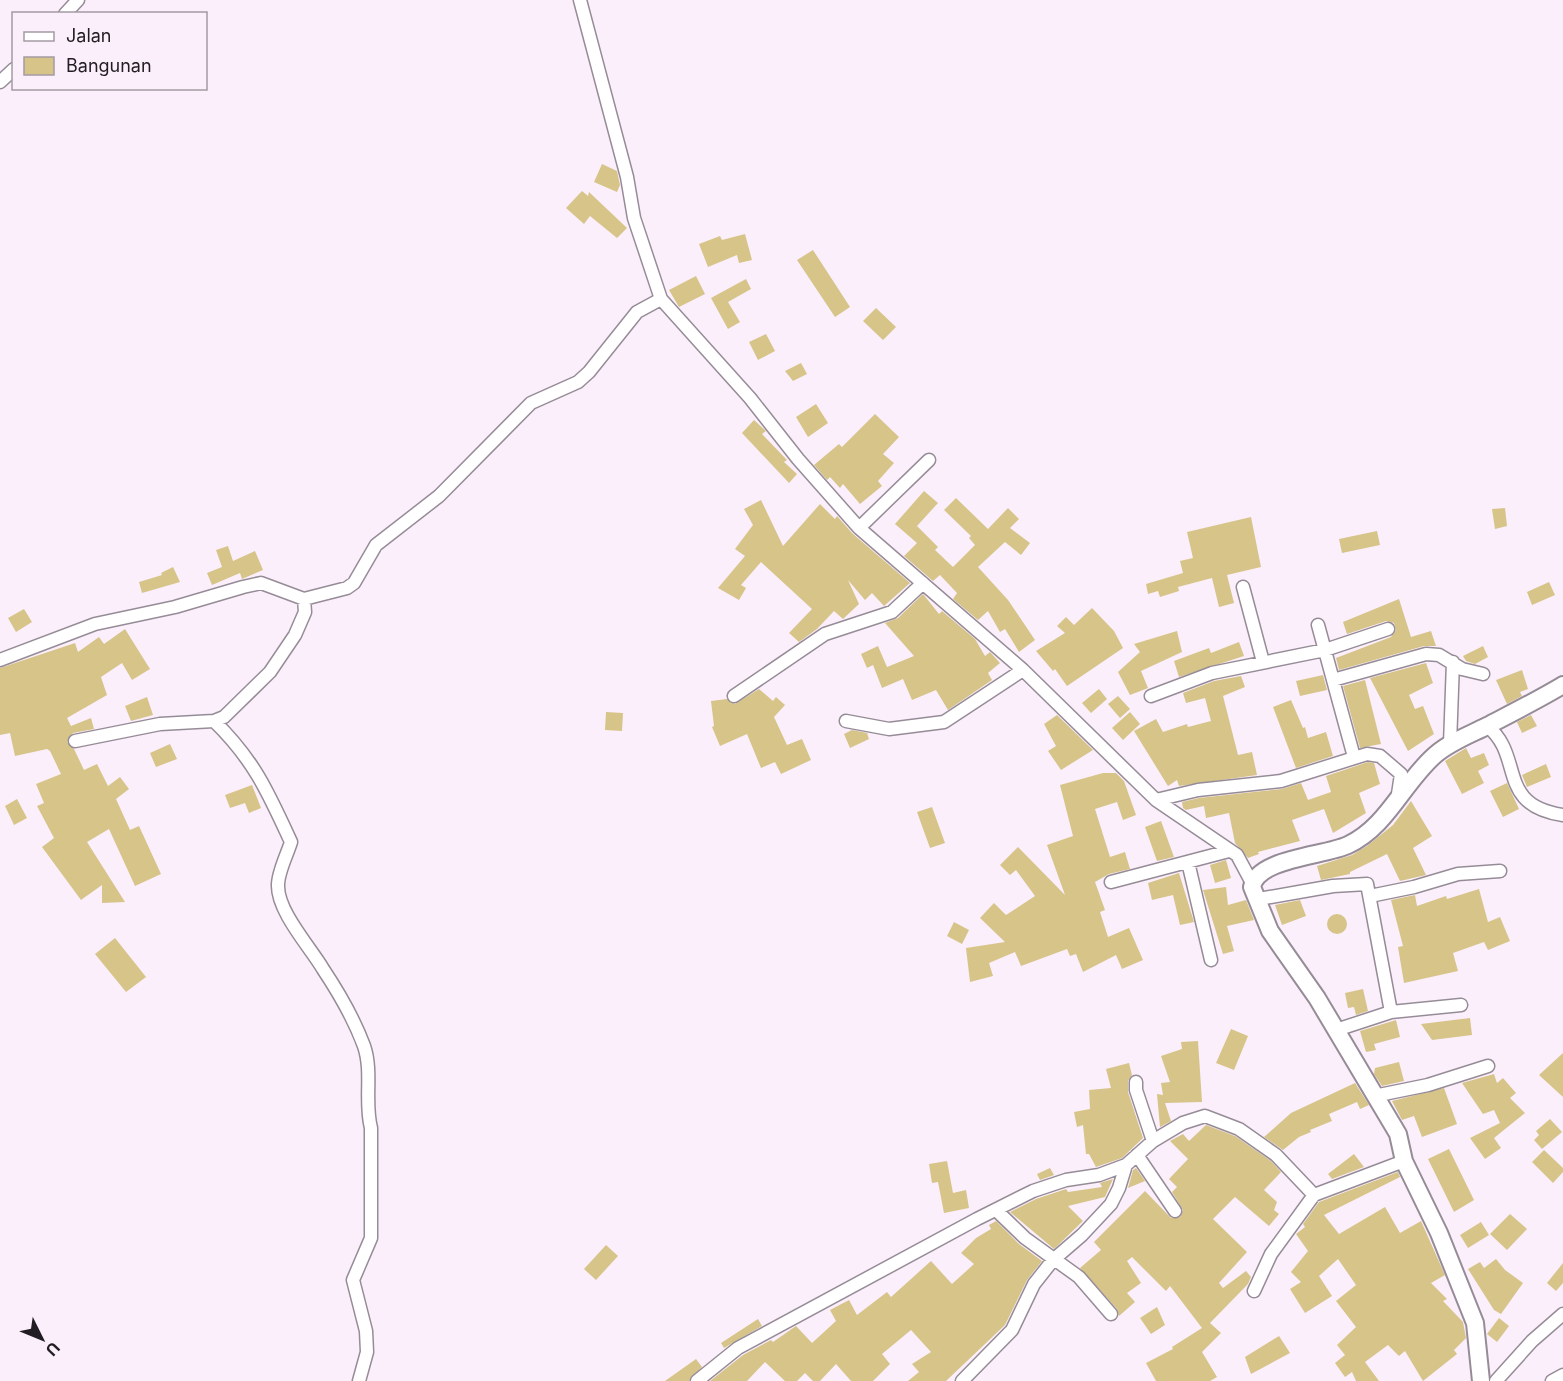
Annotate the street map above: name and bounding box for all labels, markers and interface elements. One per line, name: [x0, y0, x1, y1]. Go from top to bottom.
legend: [12, 12, 207, 90]
text: Jalan: [66, 25, 111, 46]
text: Bangunan: [66, 55, 152, 76]
north arrow: [12, 1309, 72, 1369]
text: U: [42, 1338, 64, 1360]

